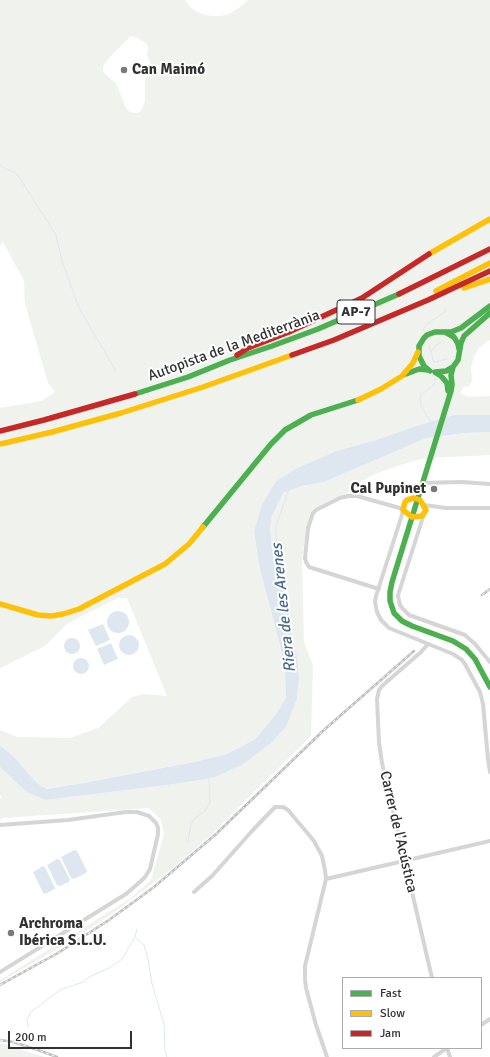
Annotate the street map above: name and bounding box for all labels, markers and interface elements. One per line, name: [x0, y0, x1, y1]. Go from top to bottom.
place label: Can Maimó: [132, 61, 205, 79]
marker: Can Maimó: [119, 65, 129, 75]
road number: AP-7: [337, 300, 375, 324]
street label: Autopista de la Mediterrània: [146, 307, 322, 385]
place label: Cal Pupinet: [350, 480, 426, 498]
marker: Cal Pupinet: [429, 484, 439, 494]
water label: Riera de les Arenes: [268, 543, 300, 673]
street label: Carrer de l'Acústica: [375, 769, 421, 895]
place label: Archroma Ibérica S.L.U.: [19, 915, 107, 950]
marker: Archroma Ibérica S.L.U.: [6, 928, 16, 938]
legend: [342, 977, 482, 1049]
text: Fast: [380, 986, 401, 1001]
text: Slow: [380, 1006, 405, 1021]
scale bar: [10, 1023, 134, 1049]
text: Jam: [380, 1026, 401, 1041]
text: 200 m: [15, 1030, 47, 1045]

